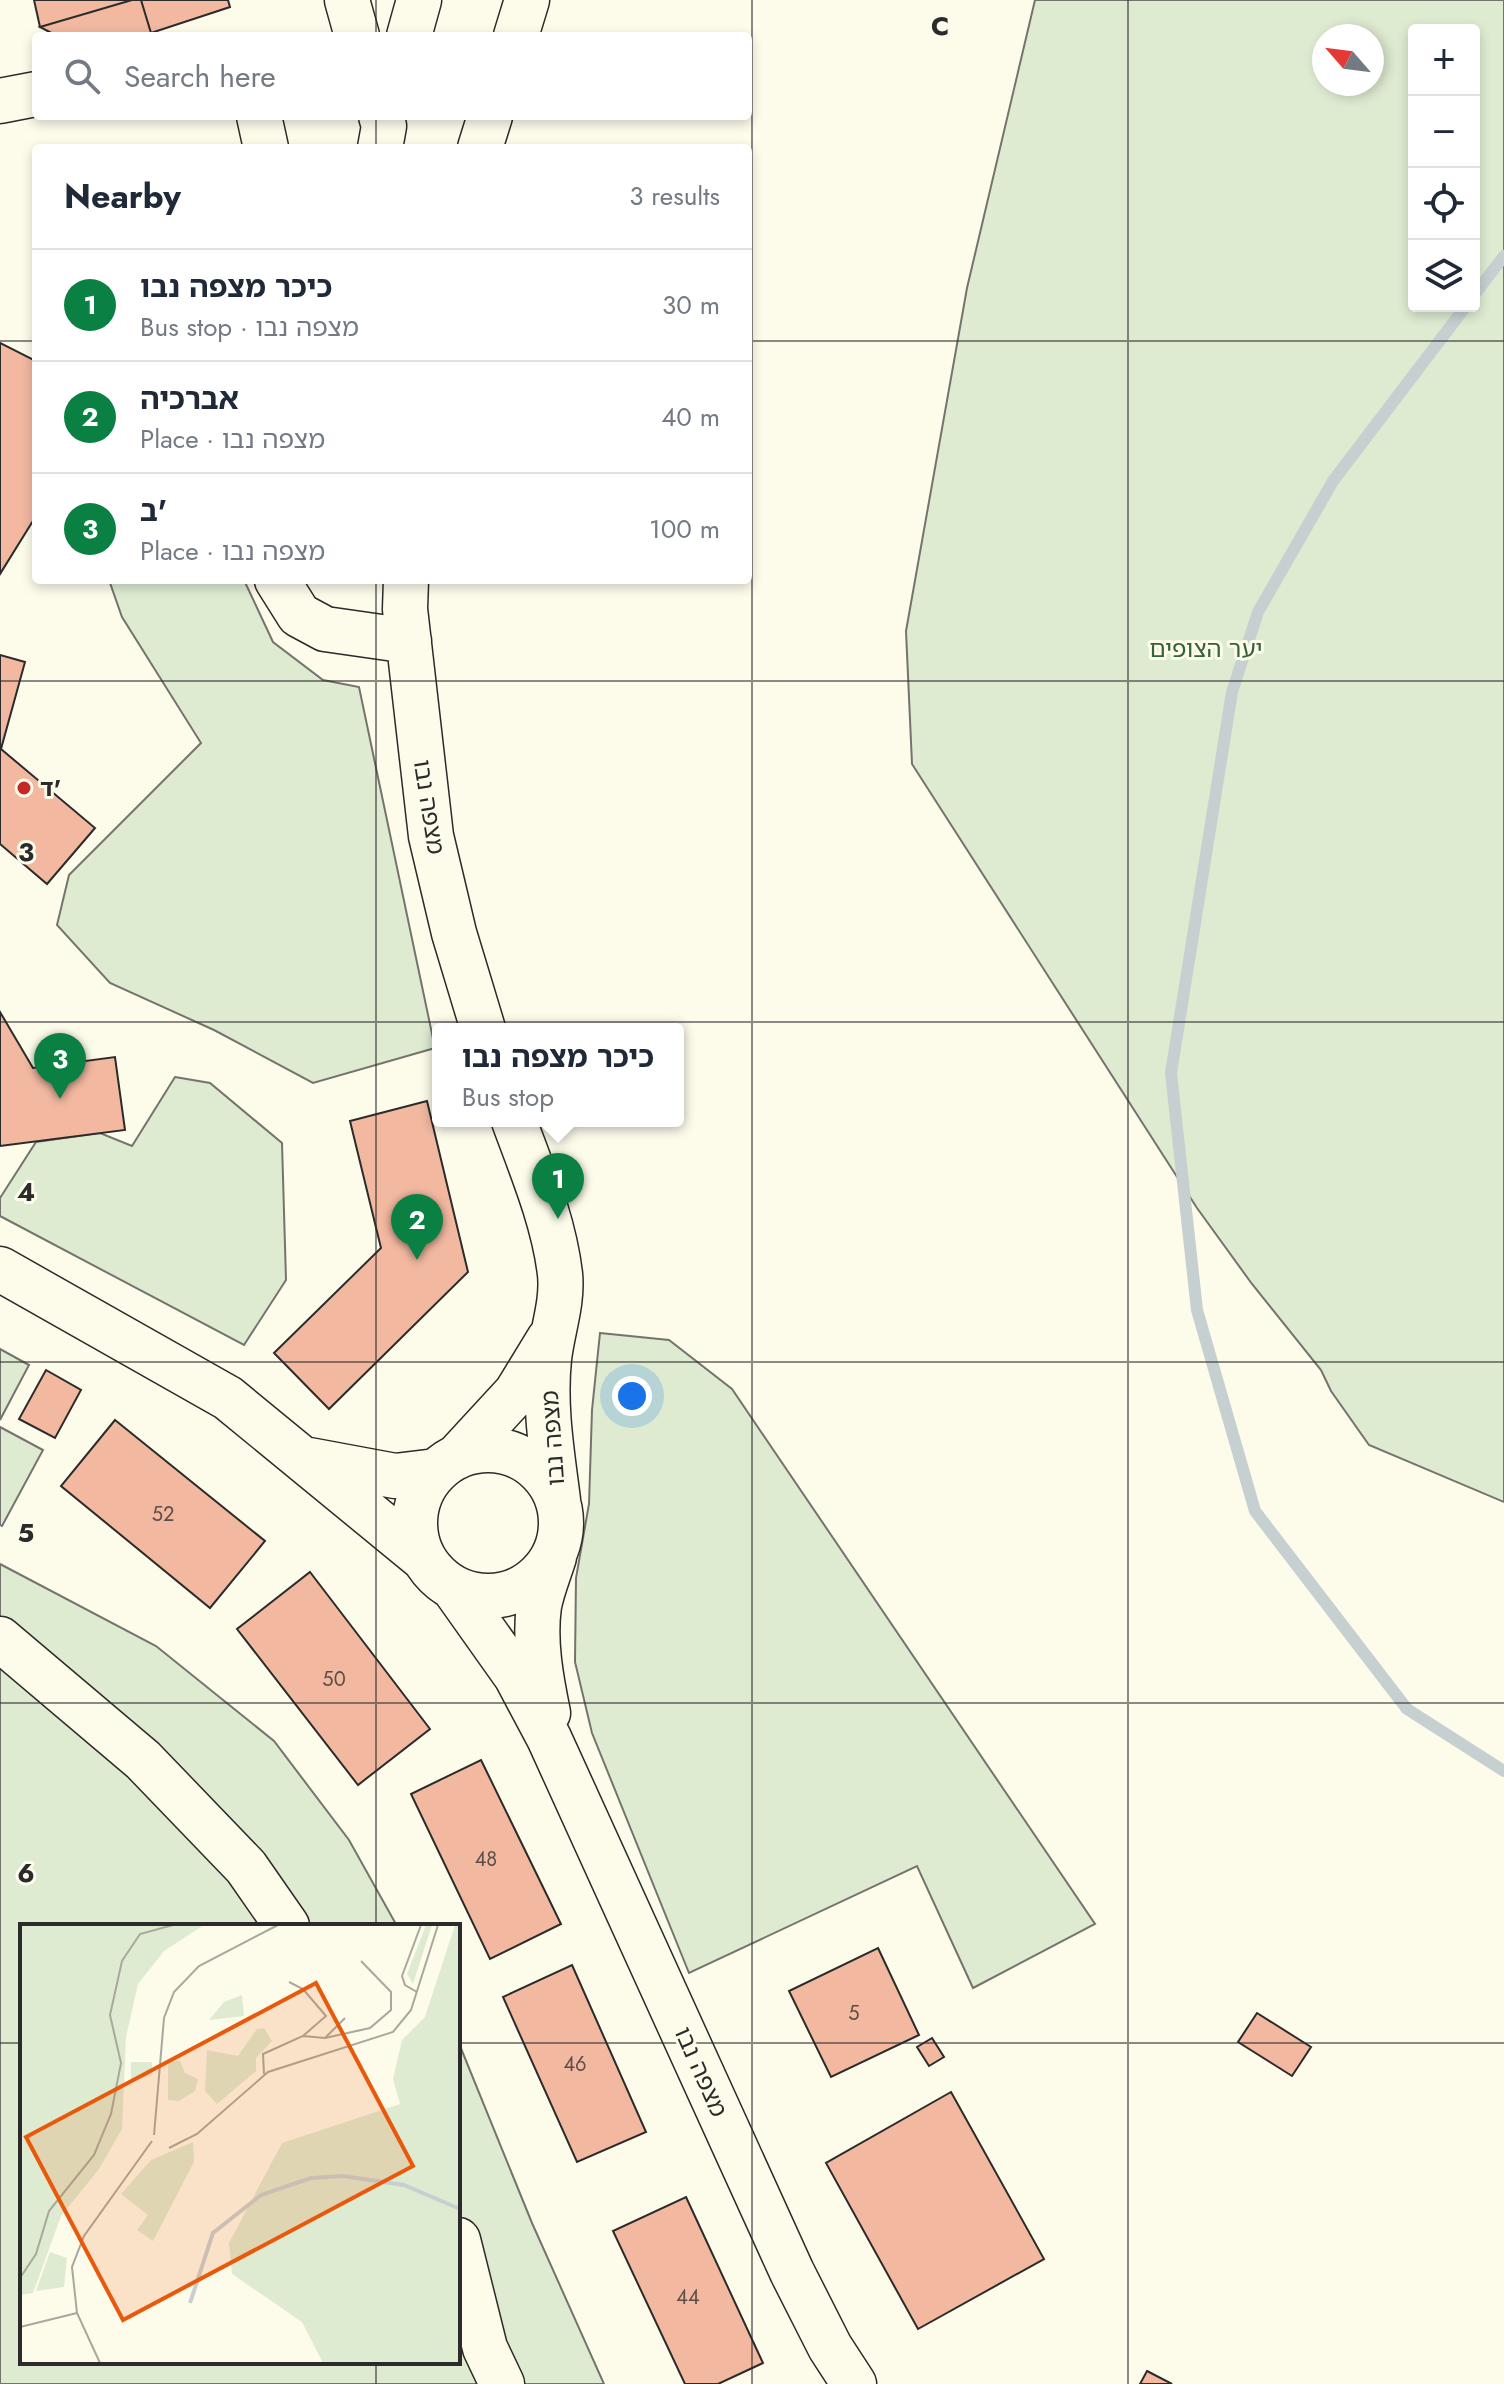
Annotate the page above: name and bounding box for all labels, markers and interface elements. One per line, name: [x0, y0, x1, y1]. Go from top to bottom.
text: C: [931, 7, 949, 45]
north arrow: [1312, 24, 1384, 96]
map controls: [1408, 24, 1480, 312]
button: +: [1408, 24, 1480, 96]
search box: [32, 32, 752, 120]
icon: search: [60, 54, 104, 98]
text: Search here: [124, 55, 276, 98]
button: −: [1408, 96, 1480, 168]
button: locate: [1408, 168, 1480, 240]
text: Nearby: [64, 172, 181, 221]
text: 3 results: [629, 177, 720, 215]
button: layers: [1408, 240, 1480, 312]
text: כיכר מצפה נבו: [140, 265, 332, 308]
text: 1: [83, 286, 97, 324]
text: 30 m: [662, 286, 720, 324]
text: Bus stop · מצפה נבו: [140, 308, 359, 346]
text: אברכיה: [140, 377, 239, 420]
text: 2: [81, 398, 99, 436]
text: 40 m: [661, 398, 720, 436]
text: Place · מצפה נבו: [140, 420, 325, 458]
text: ב': [140, 489, 167, 532]
text: 3: [82, 510, 98, 548]
text: 100 m: [649, 510, 720, 548]
text: Place · מצפה נבו: [140, 532, 325, 570]
park label: יער הצופים: [1149, 631, 1263, 666]
street label: מצפה נבו: [405, 757, 454, 857]
place label: ד': [40, 770, 61, 805]
marker: ד': [15, 779, 33, 797]
text: 3: [18, 833, 34, 871]
popup: [432, 1023, 684, 1127]
pin: 3: [34, 1033, 86, 1099]
text: כיכר מצפה נבו: [462, 1035, 654, 1078]
text: Bus stop: [462, 1078, 554, 1116]
pin: 1: [532, 1153, 584, 1219]
text: 4: [17, 1173, 35, 1211]
pin: 2: [391, 1194, 443, 1260]
your location: [612, 1376, 652, 1416]
street label: מצפה נבו: [532, 1389, 573, 1487]
house number: 52: [152, 1500, 174, 1529]
text: 5: [18, 1514, 34, 1552]
house number: 50: [322, 1665, 346, 1694]
house number: 48: [475, 1845, 497, 1874]
text: 6: [17, 1854, 35, 1892]
inset map: [20, 1924, 460, 2364]
house number: 5: [848, 1999, 860, 2028]
street label: מצפה נבו: [666, 2021, 737, 2122]
house number: 46: [563, 2050, 587, 2079]
house number: 44: [676, 2283, 700, 2312]

